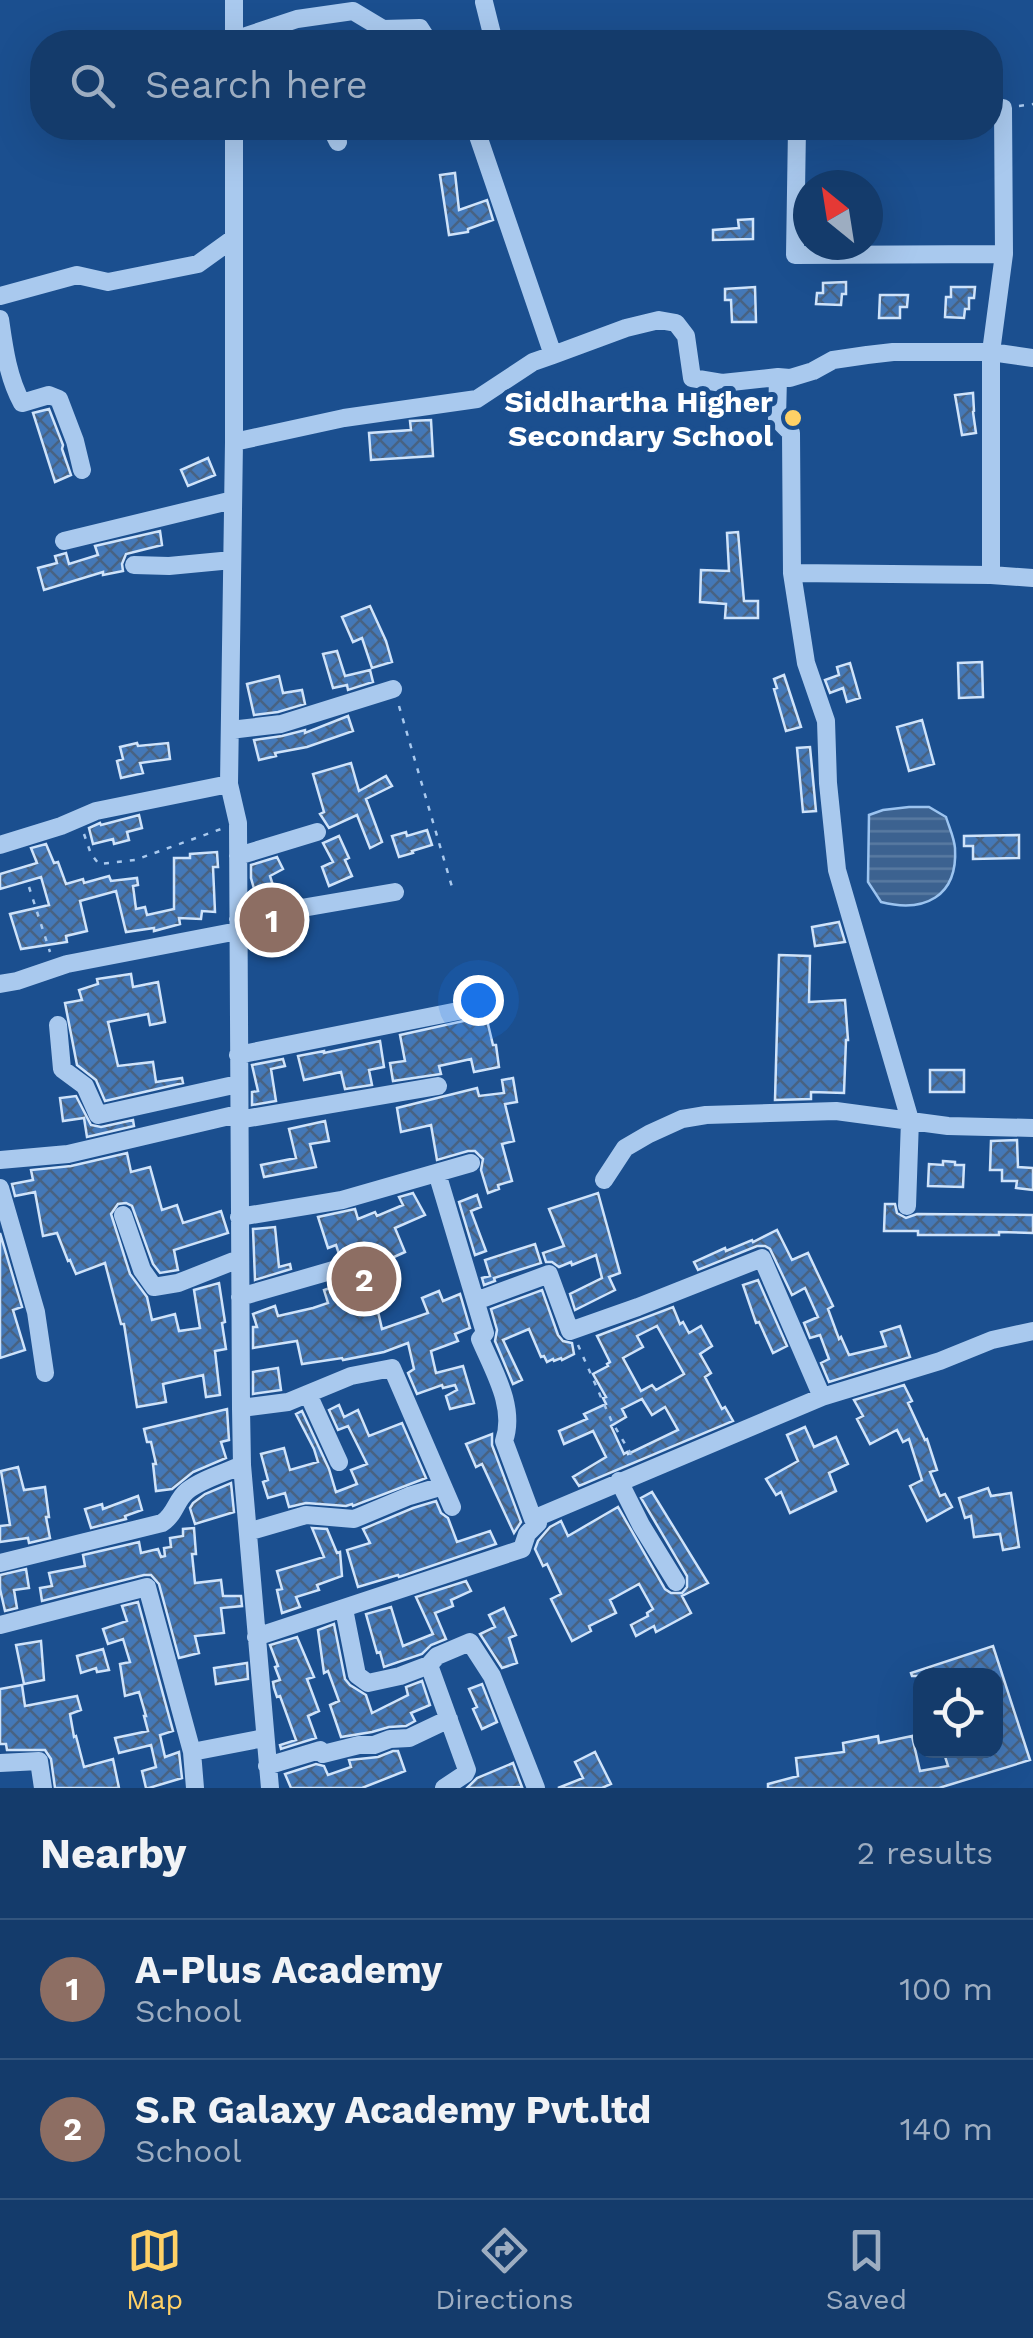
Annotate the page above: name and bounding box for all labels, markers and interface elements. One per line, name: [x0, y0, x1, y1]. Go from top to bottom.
search box: [30, 30, 1003, 140]
icon: search: [65, 58, 120, 113]
text: Search here: [145, 63, 368, 107]
north arrow: [793, 170, 883, 260]
place label: Siddhartha Higher Secondary School: [504, 384, 773, 453]
marker: Siddhartha Higher Secondary School: [782, 407, 804, 429]
pin: 1: [240, 882, 304, 958]
your location: [453, 975, 504, 1026]
pin: 2: [332, 1242, 396, 1316]
map controls: [913, 1668, 1003, 1758]
button: locate: [913, 1668, 1003, 1758]
text: Nearby: [40, 1829, 187, 1878]
text: 2 results: [856, 1834, 993, 1872]
text: A-Plus Academy: [135, 1948, 442, 1992]
text: 1: [66, 1970, 79, 2008]
text: 100 m: [899, 1970, 993, 2008]
text: School: [135, 1992, 241, 2030]
text: S.R Galaxy Academy Pvt.ltd: [135, 2088, 651, 2132]
text: 2: [63, 2110, 82, 2148]
text: 140 m: [900, 2110, 993, 2148]
text: School: [135, 2132, 241, 2170]
tab: Map: [126, 2223, 183, 2316]
tab: Directions: [435, 2223, 574, 2316]
tab: Saved: [826, 2223, 907, 2316]

